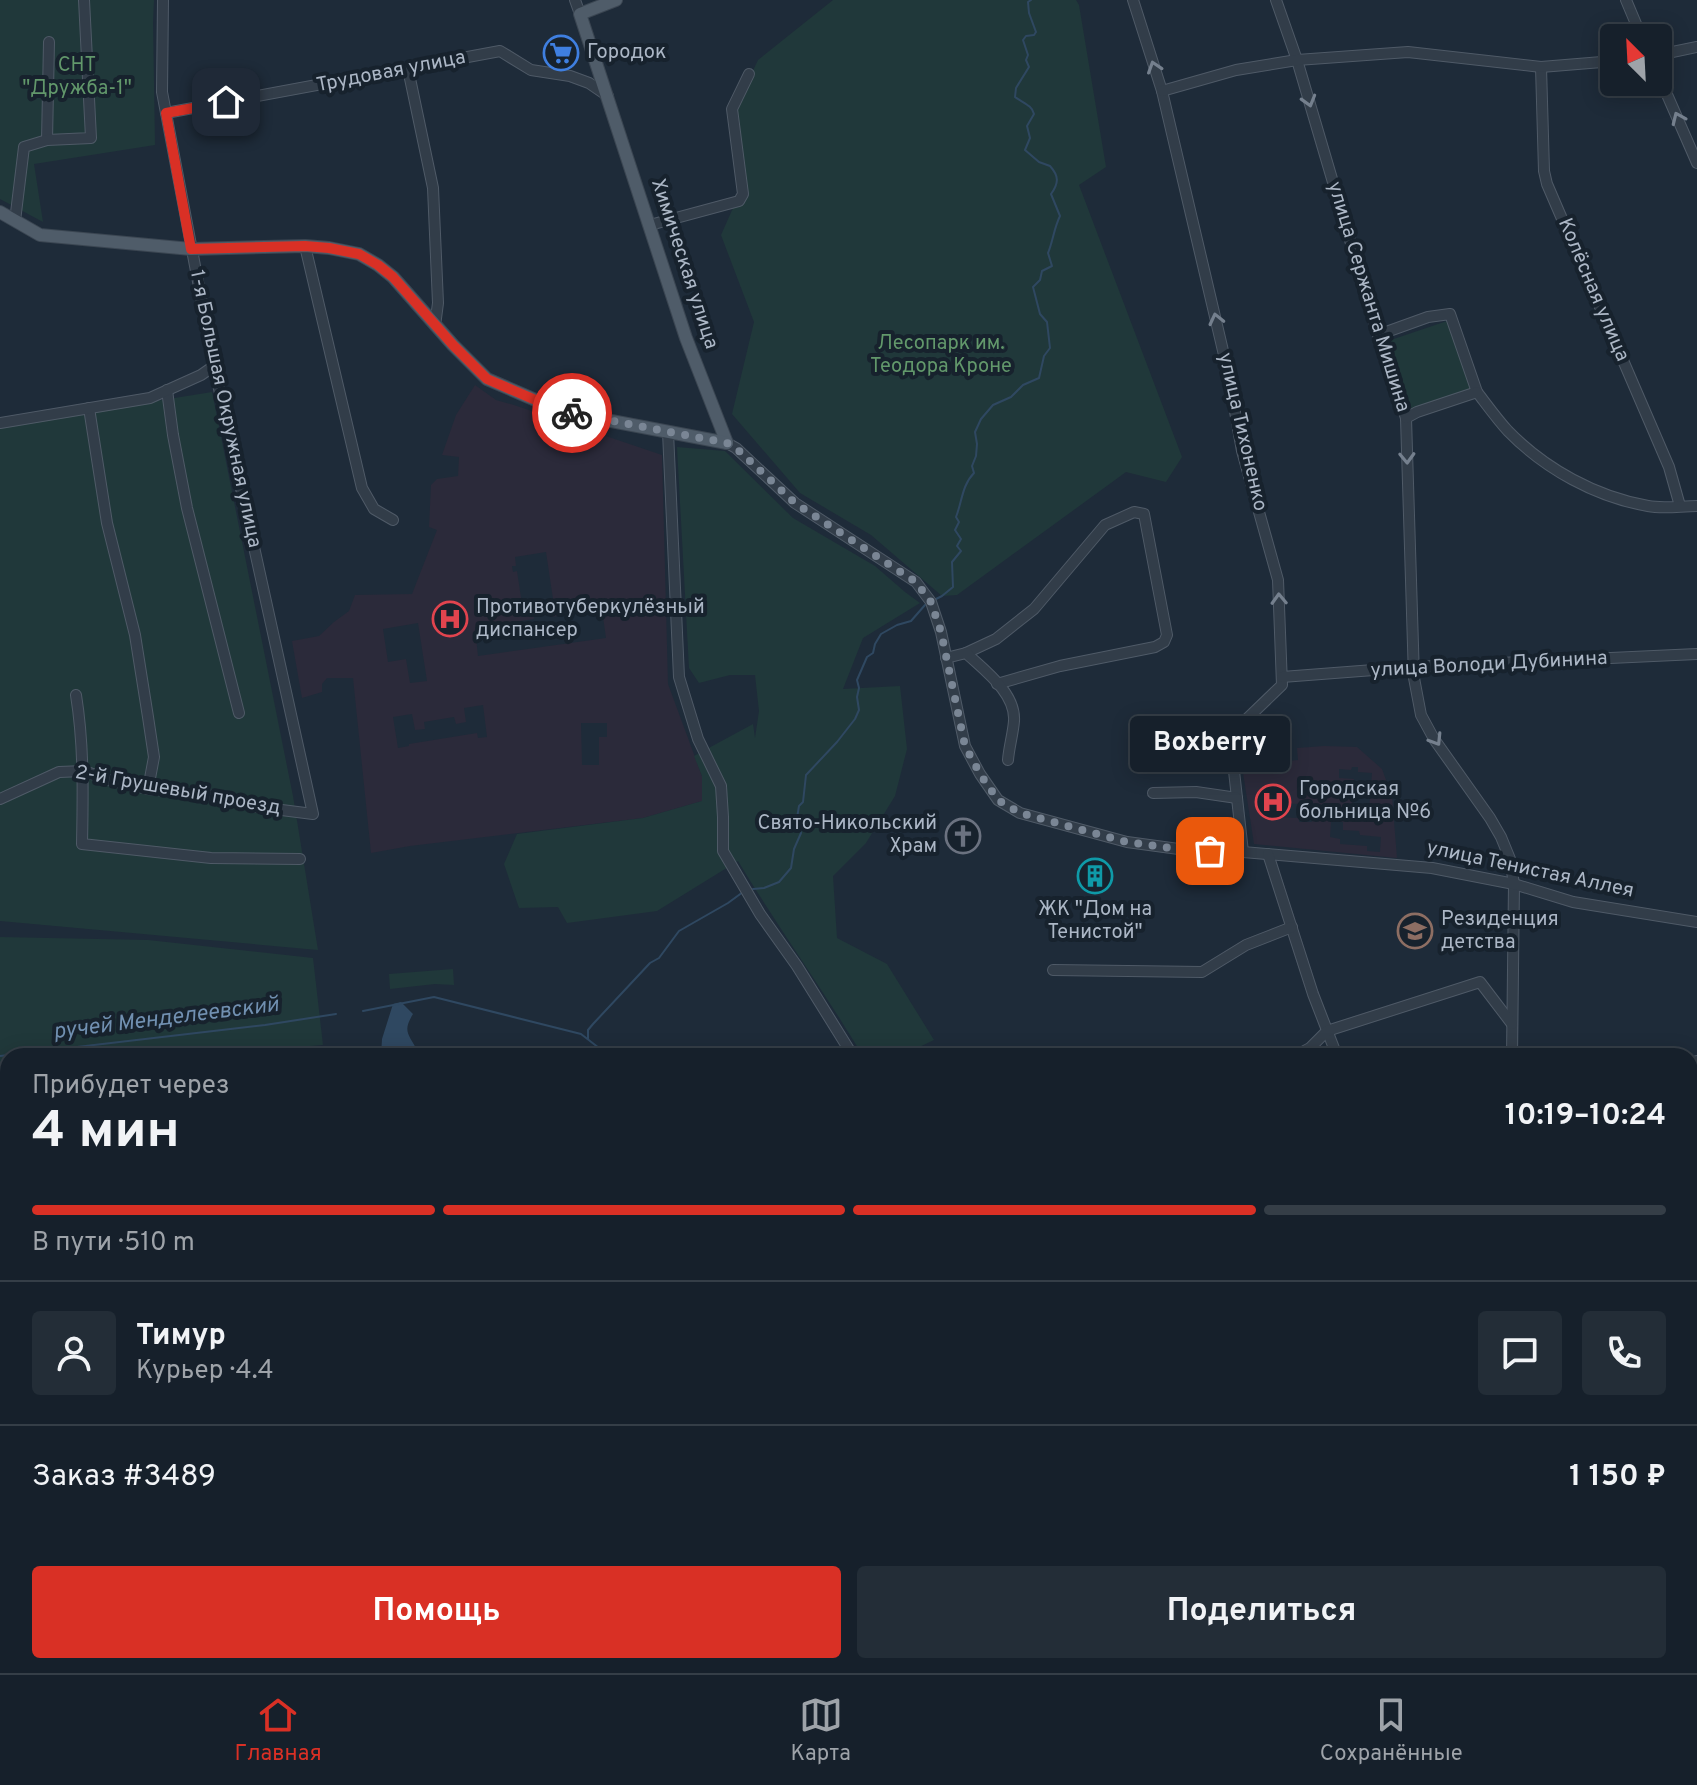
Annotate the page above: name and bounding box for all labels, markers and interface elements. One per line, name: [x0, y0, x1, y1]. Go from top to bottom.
north arrow: [1600, 24, 1672, 96]
map controls: [1600, 24, 1672, 96]
supermarket icon: Городок: [542, 34, 580, 72]
place label: Городок: [587, 40, 667, 66]
street label: Трудовая улица: [314, 45, 468, 99]
park label: СНТ "Дружба-1": [22, 53, 132, 102]
one-way arrow: [1148, 60, 1164, 74]
pin: [192, 68, 260, 136]
icon: home: [204, 80, 248, 124]
one-way arrow: [1300, 93, 1316, 107]
one-way arrow: [1671, 112, 1687, 127]
street label: Химическая улица: [644, 176, 724, 352]
street label: улица Сержанта Мишина: [1321, 179, 1415, 415]
street label: Колёсная улица: [1551, 214, 1635, 366]
street label: 1-я Большая Окружная улица: [183, 268, 267, 550]
one-way arrow: [1208, 313, 1225, 327]
park label: Лесопарк им. Теодора Кроне: [870, 331, 1012, 380]
street label: улица Тихоненко: [1211, 350, 1273, 514]
courier: [532, 373, 612, 453]
icon: bike: [550, 391, 594, 435]
one-way arrow: [1398, 452, 1415, 465]
one-way arrow: [1271, 592, 1288, 605]
place label: Противотуберкулёзный диспансер: [476, 595, 705, 644]
hospital icon: Противотуберкулёзный диспансер: [431, 600, 469, 638]
street label: улица Володи Дубинина: [1370, 646, 1608, 684]
callout: Boxberry: [1130, 715, 1290, 771]
text: Boxberry: [1153, 727, 1267, 760]
one-way arrow: [1426, 732, 1441, 746]
street label: 2-й Грушевый проезд: [73, 760, 283, 822]
place label: Городская больница №6: [1299, 777, 1431, 826]
hospital icon: Городская больница №6: [1254, 783, 1292, 821]
place label: Свято-Никольский Храм: [757, 811, 937, 860]
church icon: Свято-Никольский Храм: [944, 817, 982, 855]
pin: [1176, 817, 1244, 885]
icon: bag: [1188, 829, 1232, 873]
street label: улица Тенистая Аллея: [1424, 835, 1636, 905]
building icon: ЖК "Дом на Тенистой": [1076, 857, 1114, 895]
place label: ЖК "Дом на Тенистой": [1038, 897, 1152, 946]
place label: Резиденция детства: [1441, 907, 1559, 956]
school or university icon: Резиденция детства: [1396, 912, 1434, 950]
water label: ручей Менделеевский: [52, 992, 282, 1046]
text: Прибудет через: [32, 1070, 230, 1103]
text: 10:19–10:24: [1505, 1098, 1666, 1135]
text: 4 мин: [32, 1100, 180, 1166]
text: В пути · 510 m: [32, 1227, 195, 1260]
button: person: [32, 1311, 116, 1395]
button: chat: [1478, 1311, 1562, 1395]
button: phone: [1582, 1311, 1666, 1395]
text: Тимур: [136, 1318, 226, 1355]
text: Курьер · 4.4: [136, 1355, 274, 1388]
text: Заказ #3489: [32, 1459, 216, 1496]
text: 1 150 ₽: [1569, 1459, 1666, 1496]
button: Помощь: [32, 1566, 841, 1658]
button: Поделиться: [857, 1566, 1666, 1658]
tab: Главная: [234, 1693, 322, 1768]
tab: Карта: [791, 1693, 851, 1768]
tab: Сохранённые: [1320, 1693, 1463, 1768]

